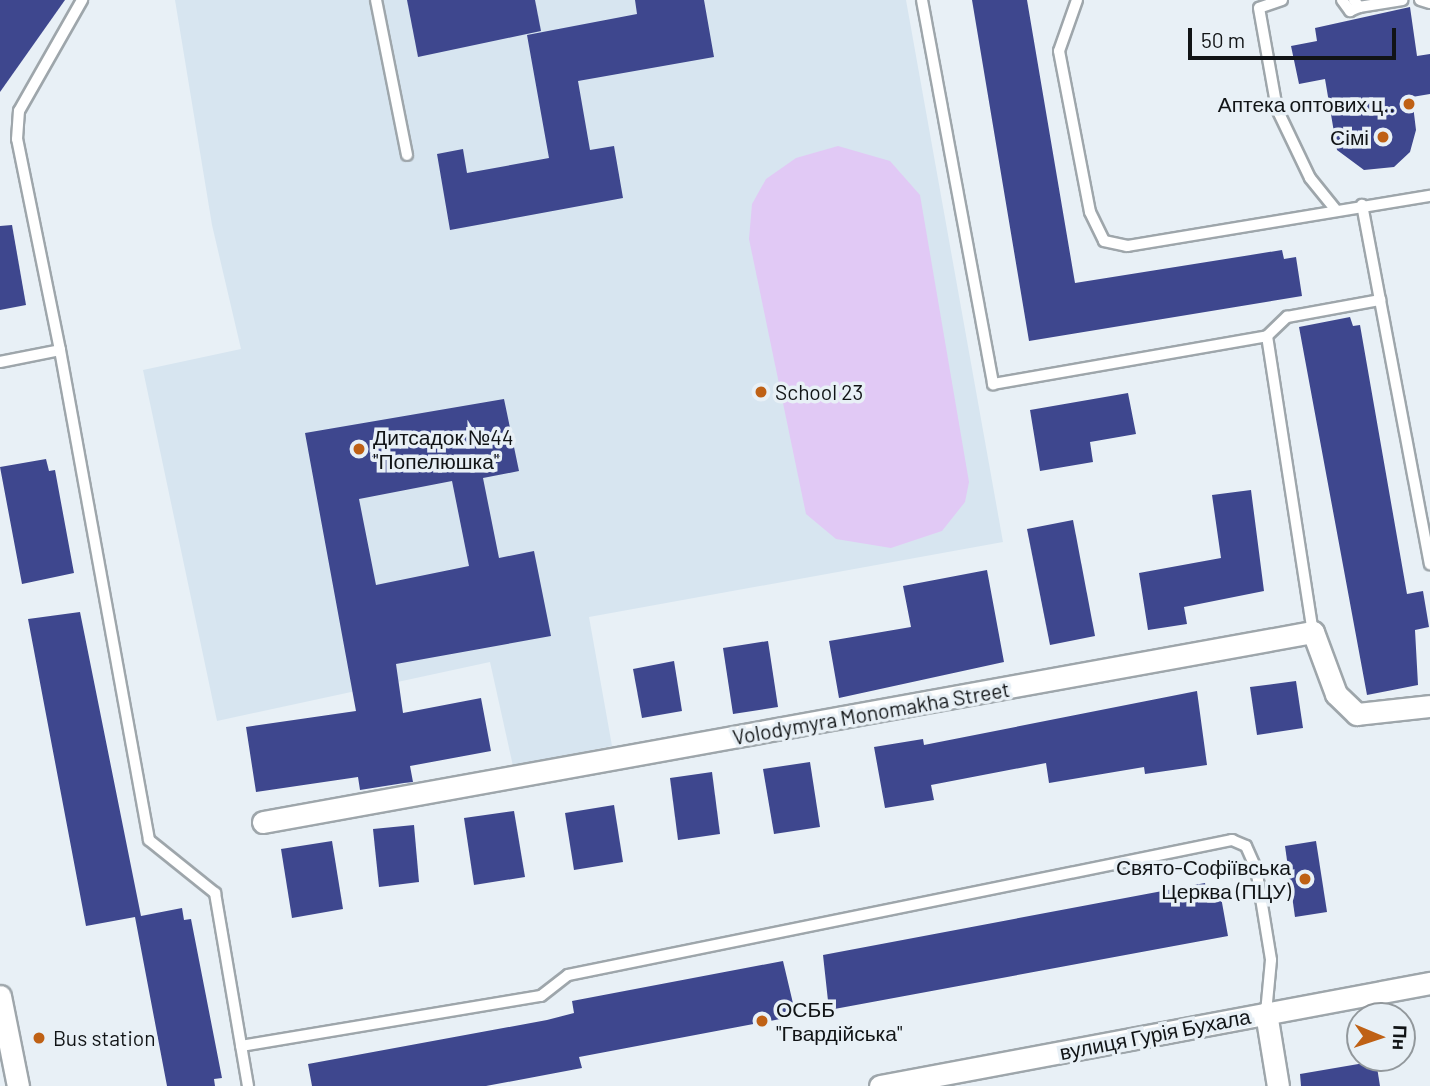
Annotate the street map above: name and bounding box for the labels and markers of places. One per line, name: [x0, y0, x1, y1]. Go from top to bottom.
place label: Аптека оптових ц..: [1218, 91, 1395, 117]
marker: Аптека оптових ц..: [1401, 96, 1417, 112]
place label: Сімі: [1330, 124, 1369, 150]
marker: Сімі: [1375, 129, 1391, 145]
place label: School 23: [775, 379, 863, 405]
marker: School 23: [753, 384, 769, 400]
place label: Дитсадок №44 "Попелюшка": [373, 424, 514, 474]
marker: Дитсадок №44 "Попелюшка": [351, 441, 367, 457]
place label: Свято-Софіївська Церква (ПЦУ): [1116, 854, 1291, 904]
marker: Свято-Софіївська Церква (ПЦУ): [1297, 871, 1313, 887]
place label: ОСББ "Гвардійська": [776, 996, 902, 1046]
marker: ОСББ "Гвардійська": [754, 1013, 770, 1029]
place label: Bus station: [53, 1025, 156, 1051]
marker: Bus station: [31, 1030, 47, 1046]

